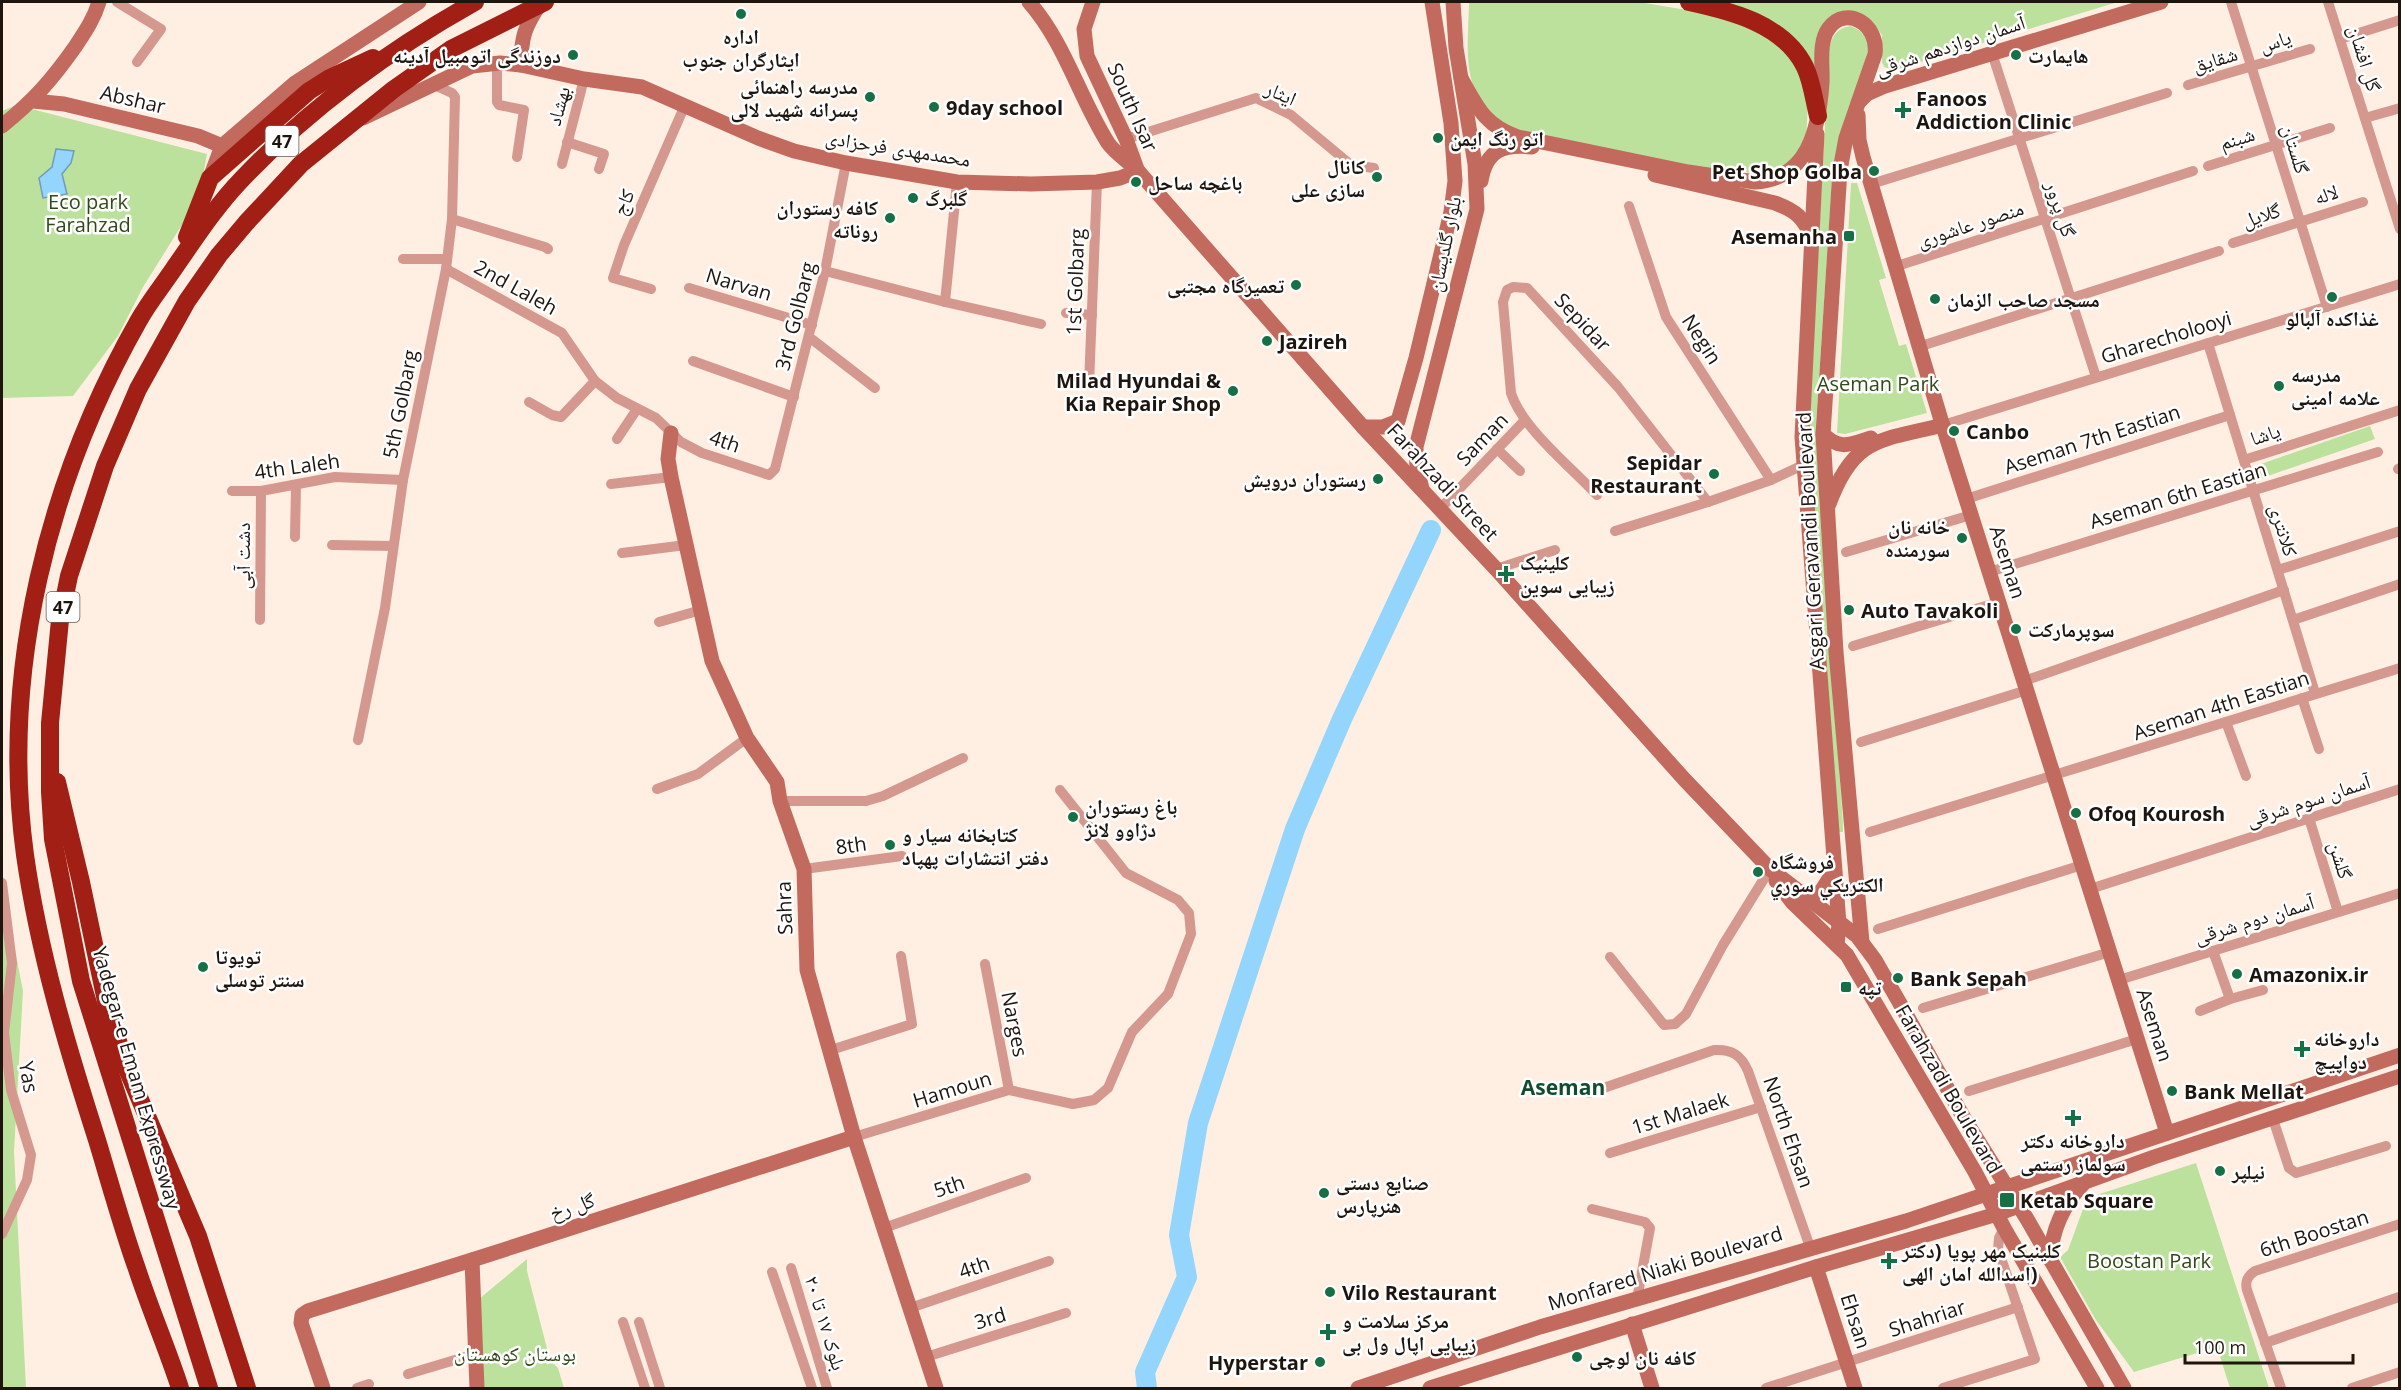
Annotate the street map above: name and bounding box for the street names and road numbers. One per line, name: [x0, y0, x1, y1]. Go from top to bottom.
street label: آسمان دوازدهم شرقی: [1872, 8, 2029, 83]
street label: گل افشان: [2342, 21, 2388, 95]
street label: یاس: [2256, 23, 2294, 59]
street label: شقایق: [2189, 40, 2241, 78]
street label: South Isar: [1101, 58, 1165, 156]
street label: ایثار: [1260, 74, 1301, 112]
street label: Abshar: [98, 78, 168, 120]
street label: بهشاد: [540, 83, 576, 129]
street label: شبنم: [2216, 120, 2258, 157]
street label: گلستان: [2276, 121, 2316, 177]
street label: محمدمهدی فرحزادی: [823, 123, 973, 173]
road number: 47: [266, 126, 298, 156]
street label: گل پرور: [2039, 177, 2083, 241]
street label: لاله: [2311, 178, 2341, 210]
street label: کاج: [605, 185, 641, 219]
street label: بلوار گلدیسان: [1421, 194, 1467, 294]
street label: منصور عاشوری: [1913, 194, 2027, 254]
street label: گلایل: [2238, 196, 2284, 234]
street label: 1st Golbarg: [1060, 228, 1090, 336]
street label: 2nd Laleh: [470, 253, 562, 321]
street label: 3rd Golbarg: [768, 259, 822, 373]
street label: Narvan: [703, 261, 775, 307]
street label: Sepidar: [1549, 287, 1617, 357]
street label: Gharecholooyi: [2097, 304, 2235, 370]
street label: Negin: [1676, 309, 1728, 369]
street label: 5th Golbarg: [376, 347, 424, 461]
street label: Aseman 7th Eastian: [2000, 398, 2184, 480]
street label: Saman: [1450, 407, 1514, 471]
street label: Asgari Geravandi Boulevard: [1790, 411, 1830, 671]
street label: Farahzadi Street: [1381, 417, 1505, 547]
street label: یاشا: [2246, 417, 2284, 451]
street label: 4th: [706, 423, 744, 459]
street label: 4th Laleh: [252, 447, 342, 485]
street label: Aseman 6th Eastian: [2086, 455, 2270, 535]
street label: کلانتری: [2263, 500, 2305, 560]
street label: Aseman: [1984, 522, 2032, 602]
street label: دشت آبی: [229, 523, 256, 589]
road number: 47: [46, 592, 80, 622]
street label: Aseman 4th Eastian: [2129, 664, 2313, 746]
street label: آسمان سوم شرقی: [2242, 767, 2375, 834]
street label: 8th: [834, 829, 868, 861]
street label: گلشن: [2323, 838, 2360, 882]
street label: Sahra: [770, 881, 798, 935]
street label: آسمان دوم شرقی: [2191, 888, 2318, 951]
street label: Yadegar-e Emam Expressway: [87, 943, 188, 1213]
street label: Aseman: [2131, 985, 2179, 1065]
street label: Narges: [995, 989, 1035, 1059]
street label: Farahzadi Boulevard: [1890, 1000, 2008, 1178]
street label: Yas: [13, 1059, 45, 1095]
street label: Hamoun: [909, 1064, 995, 1114]
street label: North Ehsan: [1757, 1073, 1821, 1191]
street label: 1st Malaek: [1628, 1085, 1732, 1141]
street label: 5th: [930, 1168, 968, 1204]
street label: گل رخ: [546, 1186, 598, 1226]
street label: 6th Boostan: [2256, 1203, 2372, 1263]
street label: Monfared Niaki Boulevard: [1544, 1219, 1786, 1317]
street label: 4th: [955, 1249, 993, 1285]
street label: بلوک ۱۷ تا ۲۰: [799, 1272, 853, 1374]
street label: Ehsan: [1834, 1290, 1878, 1352]
street label: Shahriar: [1885, 1293, 1969, 1343]
street label: 3rd: [971, 1300, 1009, 1336]

